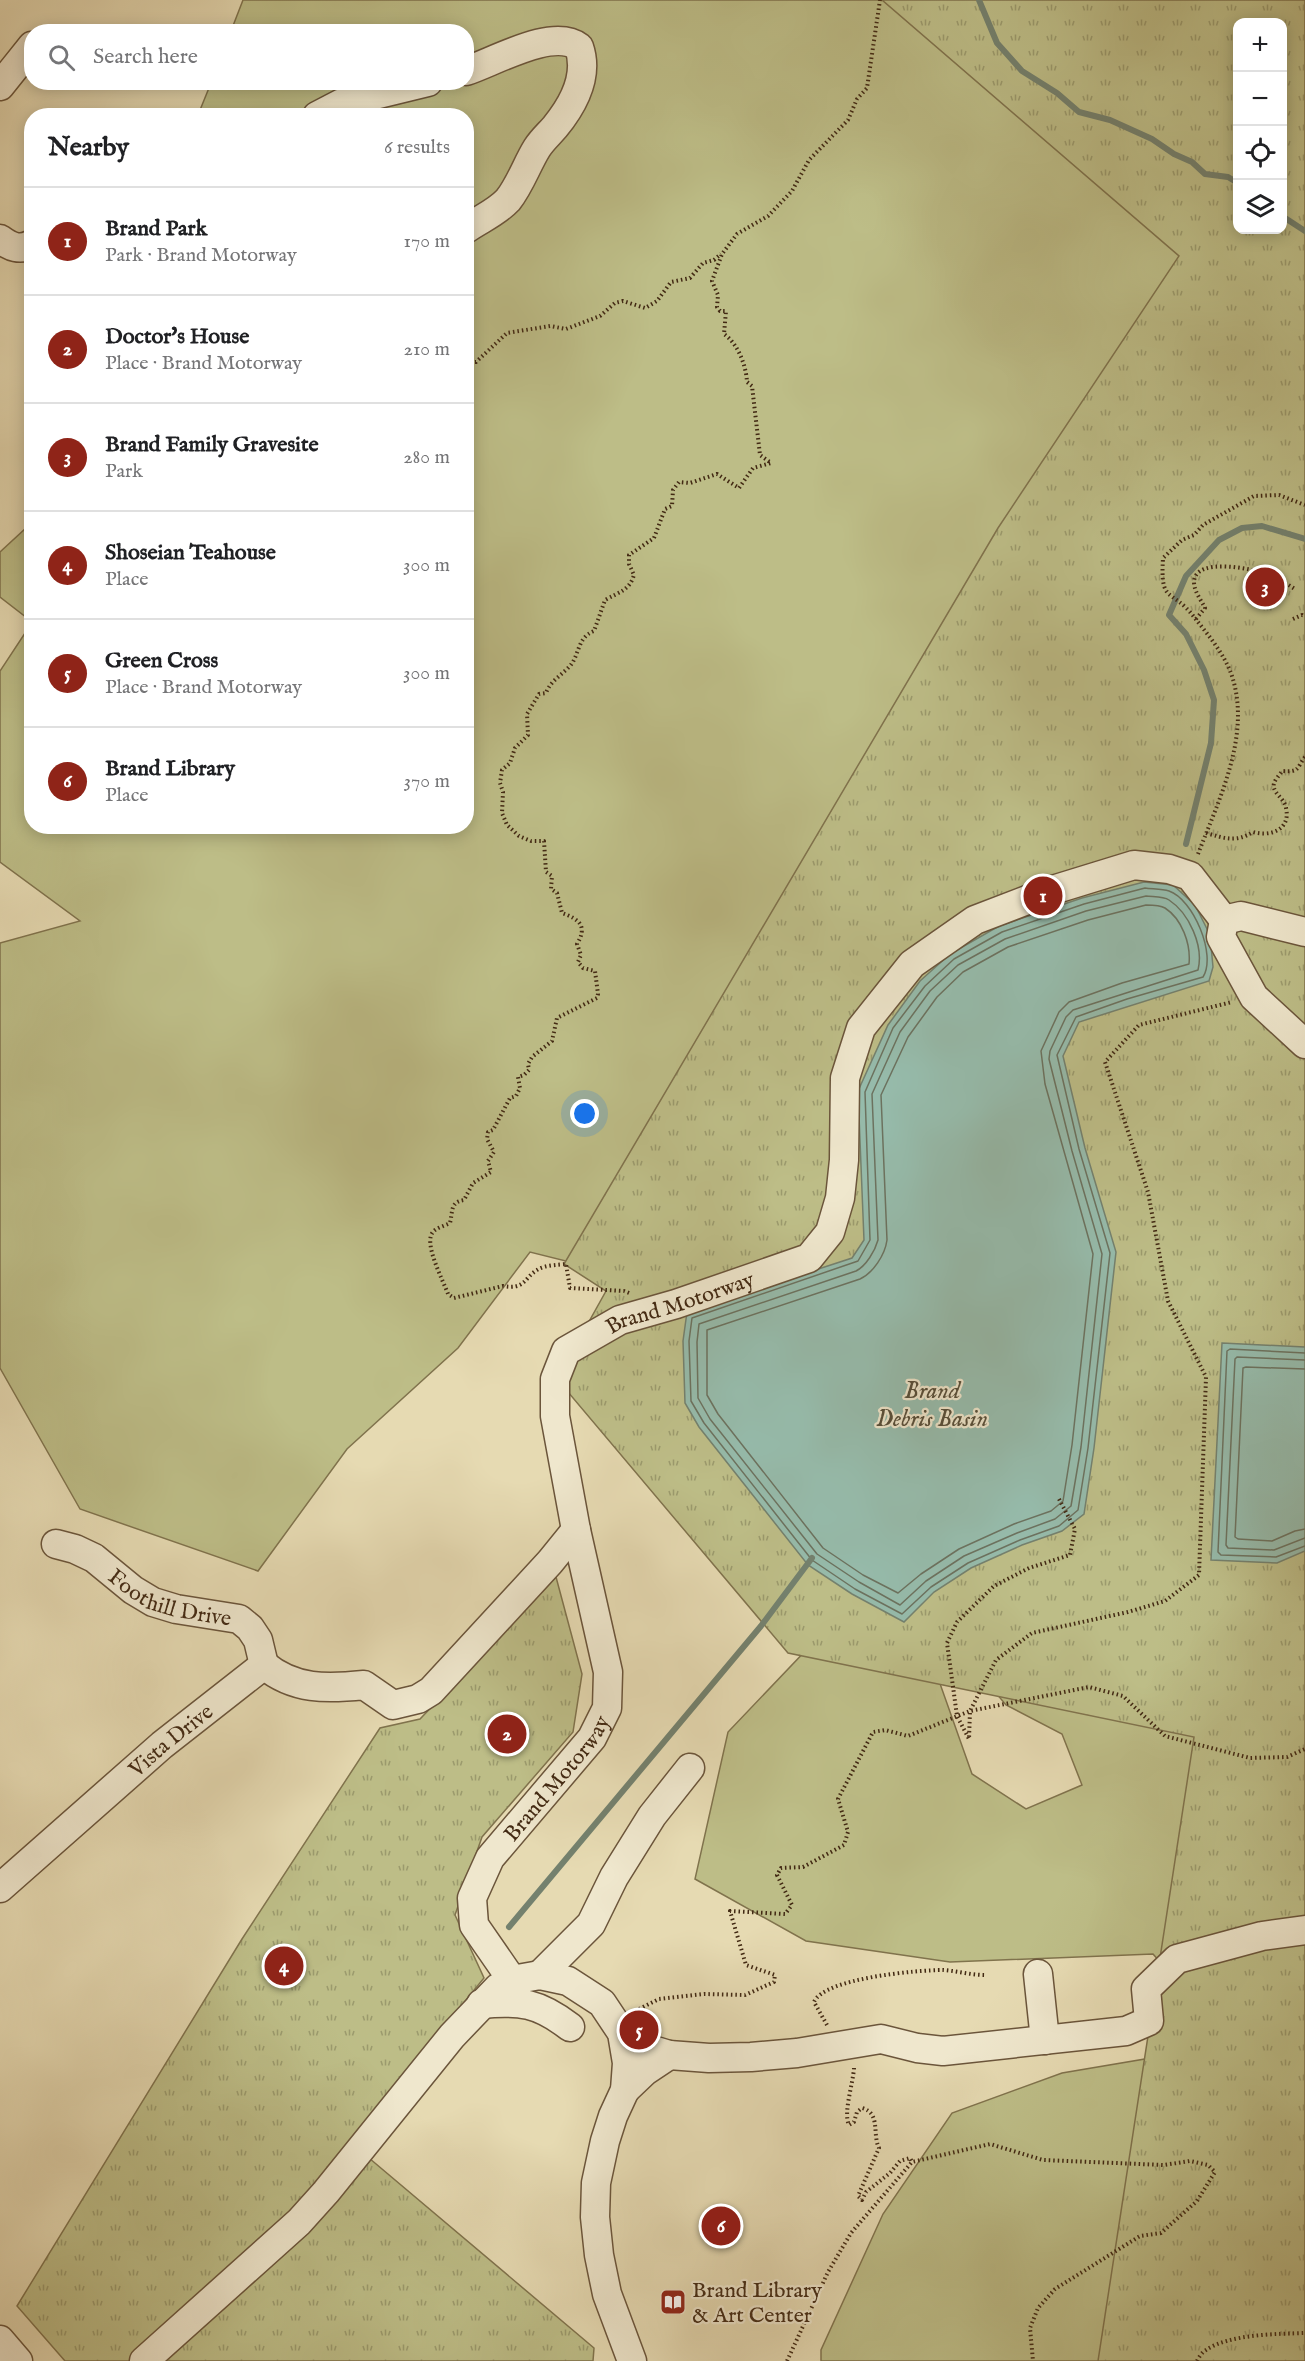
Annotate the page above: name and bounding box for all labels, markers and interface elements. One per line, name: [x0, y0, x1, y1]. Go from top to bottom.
map controls: [1233, 18, 1287, 234]
button: +: [1233, 18, 1287, 72]
search box: [24, 24, 474, 90]
icon: search: [45, 41, 78, 74]
text: Search here: [93, 43, 198, 71]
button: −: [1233, 72, 1287, 126]
button: locate: [1233, 126, 1287, 180]
text: Nearby: [48, 131, 129, 164]
text: 6 results: [384, 135, 450, 160]
button: layers: [1233, 180, 1287, 234]
text: Brand Park: [105, 215, 207, 243]
text: 1: [64, 229, 71, 254]
text: 170 m: [404, 229, 450, 254]
text: Park · Brand Motorway: [105, 243, 297, 268]
text: Doctor's House: [105, 323, 249, 351]
text: 2: [63, 337, 72, 362]
text: 210 m: [404, 337, 450, 362]
text: Place · Brand Motorway: [105, 351, 302, 376]
text: Brand Family Gravesite: [105, 431, 319, 459]
text: 3: [64, 445, 71, 470]
text: 280 m: [403, 445, 450, 470]
text: Park: [105, 459, 143, 484]
text: Shoseian Teahouse: [105, 539, 276, 567]
text: 4: [63, 553, 72, 578]
text: 300 m: [403, 553, 450, 578]
pin: 3: [1246, 564, 1284, 610]
text: Place: [105, 567, 148, 592]
text: Green Cross: [105, 647, 218, 675]
text: 5: [64, 661, 71, 686]
text: 300 m: [403, 661, 450, 686]
text: Place · Brand Motorway: [105, 675, 302, 700]
text: Brand Library: [105, 755, 235, 783]
text: 6: [63, 769, 72, 794]
text: 370 m: [404, 769, 450, 794]
text: Place: [105, 783, 148, 808]
pin: 1: [1024, 874, 1062, 918]
your location: [570, 1099, 599, 1128]
street label: Brand Motorway: [601, 1266, 758, 1341]
water label: Brand Debris Basin: [876, 1376, 988, 1435]
street label: Foothill Drive: [102, 1563, 233, 1634]
street label: Vista Drive: [123, 1698, 219, 1785]
street label: Brand Motorway: [498, 1711, 617, 1848]
pin: 2: [488, 1712, 526, 1756]
pin: 4: [264, 1944, 304, 1988]
pin: 5: [620, 2008, 658, 2052]
pin: 6: [702, 2204, 740, 2248]
place label: Brand Library & Art Center: [692, 2277, 822, 2330]
library icon: Brand Library & Art Center: [658, 2287, 688, 2317]

